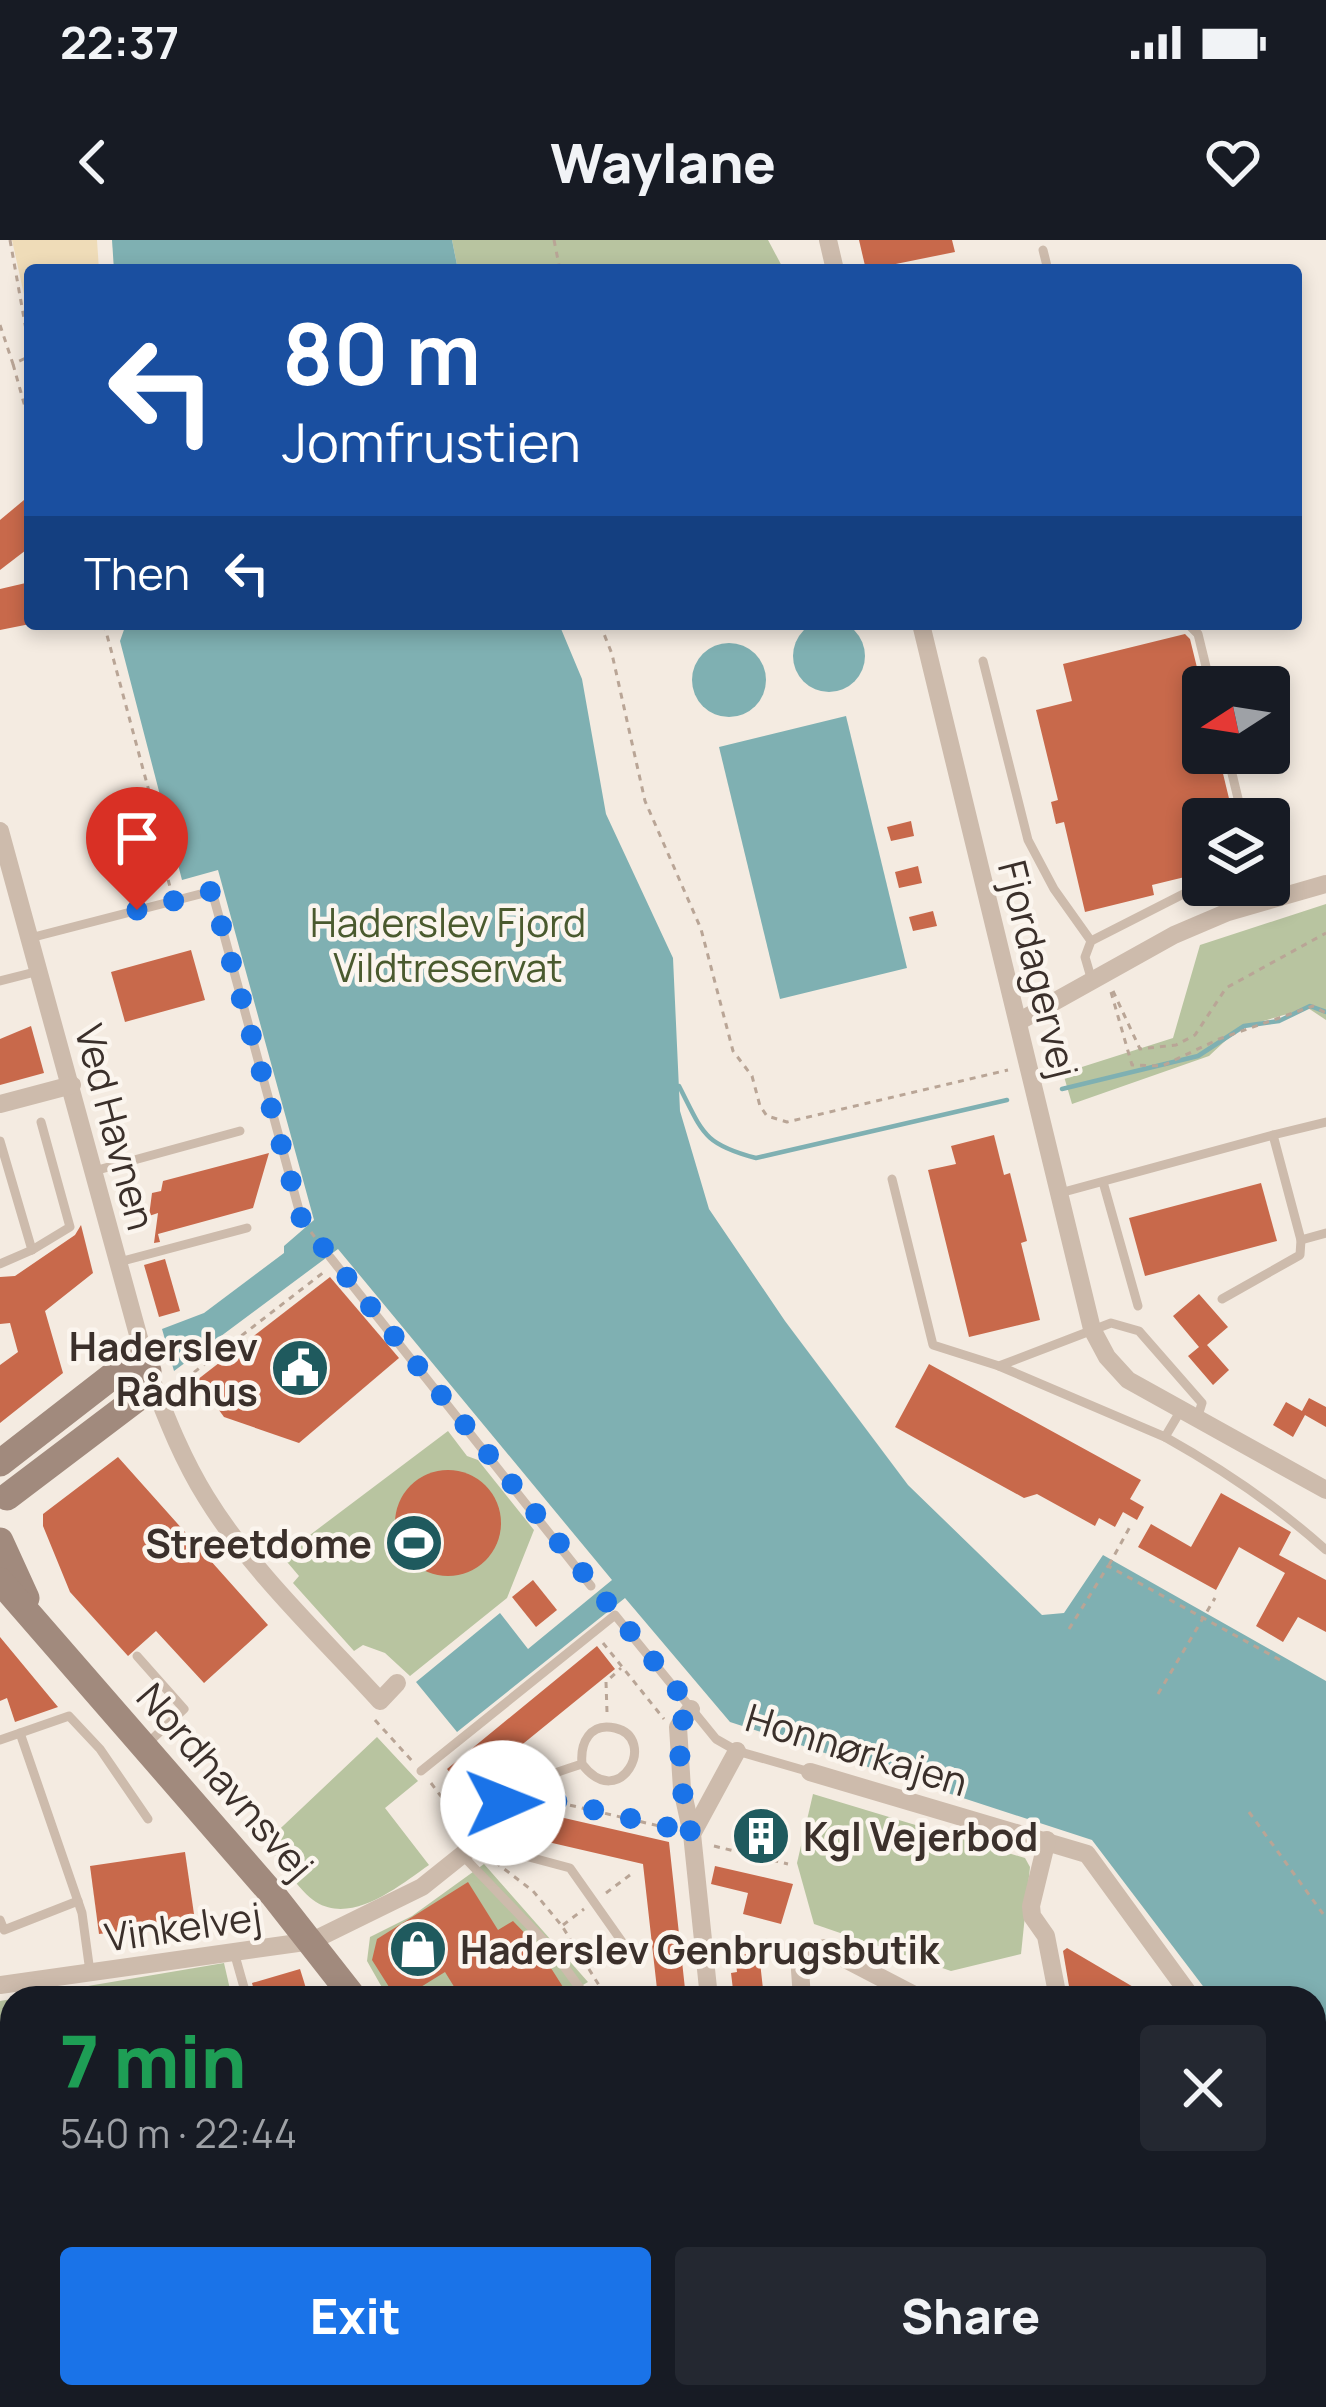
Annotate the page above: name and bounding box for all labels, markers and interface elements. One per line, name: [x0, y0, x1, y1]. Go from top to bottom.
text: 22:37: [60, 11, 179, 73]
text: Waylane: [550, 125, 776, 199]
icon: back: [60, 129, 126, 195]
icon: heart: [1200, 129, 1266, 195]
text: 80 m: [282, 295, 481, 410]
icon: left: [84, 312, 240, 468]
text: Jomfrustien: [282, 404, 581, 478]
icon: left: [214, 540, 280, 606]
text: Then: [84, 542, 190, 604]
north arrow: [1182, 666, 1290, 774]
map controls: [1182, 666, 1290, 906]
pin: [86, 787, 188, 910]
button: layers: [1182, 798, 1290, 906]
icon: arrive: [104, 805, 170, 871]
street label: Fjordagervej: [986, 855, 1092, 1083]
park label: Haderslev Fjord Vildtreservat: [310, 895, 586, 994]
street label: Ved Havnen: [63, 1018, 169, 1236]
place label: Haderslev Rådhus: [69, 1319, 258, 1418]
public building icon: Haderslev Rådhus: [269, 1337, 331, 1399]
sports icon: Streetdome: [383, 1512, 445, 1574]
place label: Streetdome: [145, 1516, 372, 1570]
street label: Nordhavnsvej: [125, 1671, 327, 1891]
street label: Honnørkajen: [739, 1690, 975, 1808]
position arrow: [440, 1740, 566, 1866]
building icon: Kgl Vejerbod: [730, 1805, 792, 1867]
place label: Kgl Vejerbod: [803, 1809, 1038, 1863]
street label: Vinkelvej: [101, 1888, 265, 1964]
shop icon: Haderslev Genbrugsbutik: [387, 1918, 449, 1980]
place label: Haderslev Genbrugsbutik: [460, 1922, 940, 1976]
text: 7 min: [60, 2011, 247, 2110]
button: close: [1140, 2025, 1266, 2151]
text: 540 m · 22:44: [60, 2106, 297, 2160]
button: Exit: [60, 2247, 651, 2385]
button: Share: [675, 2247, 1266, 2385]

